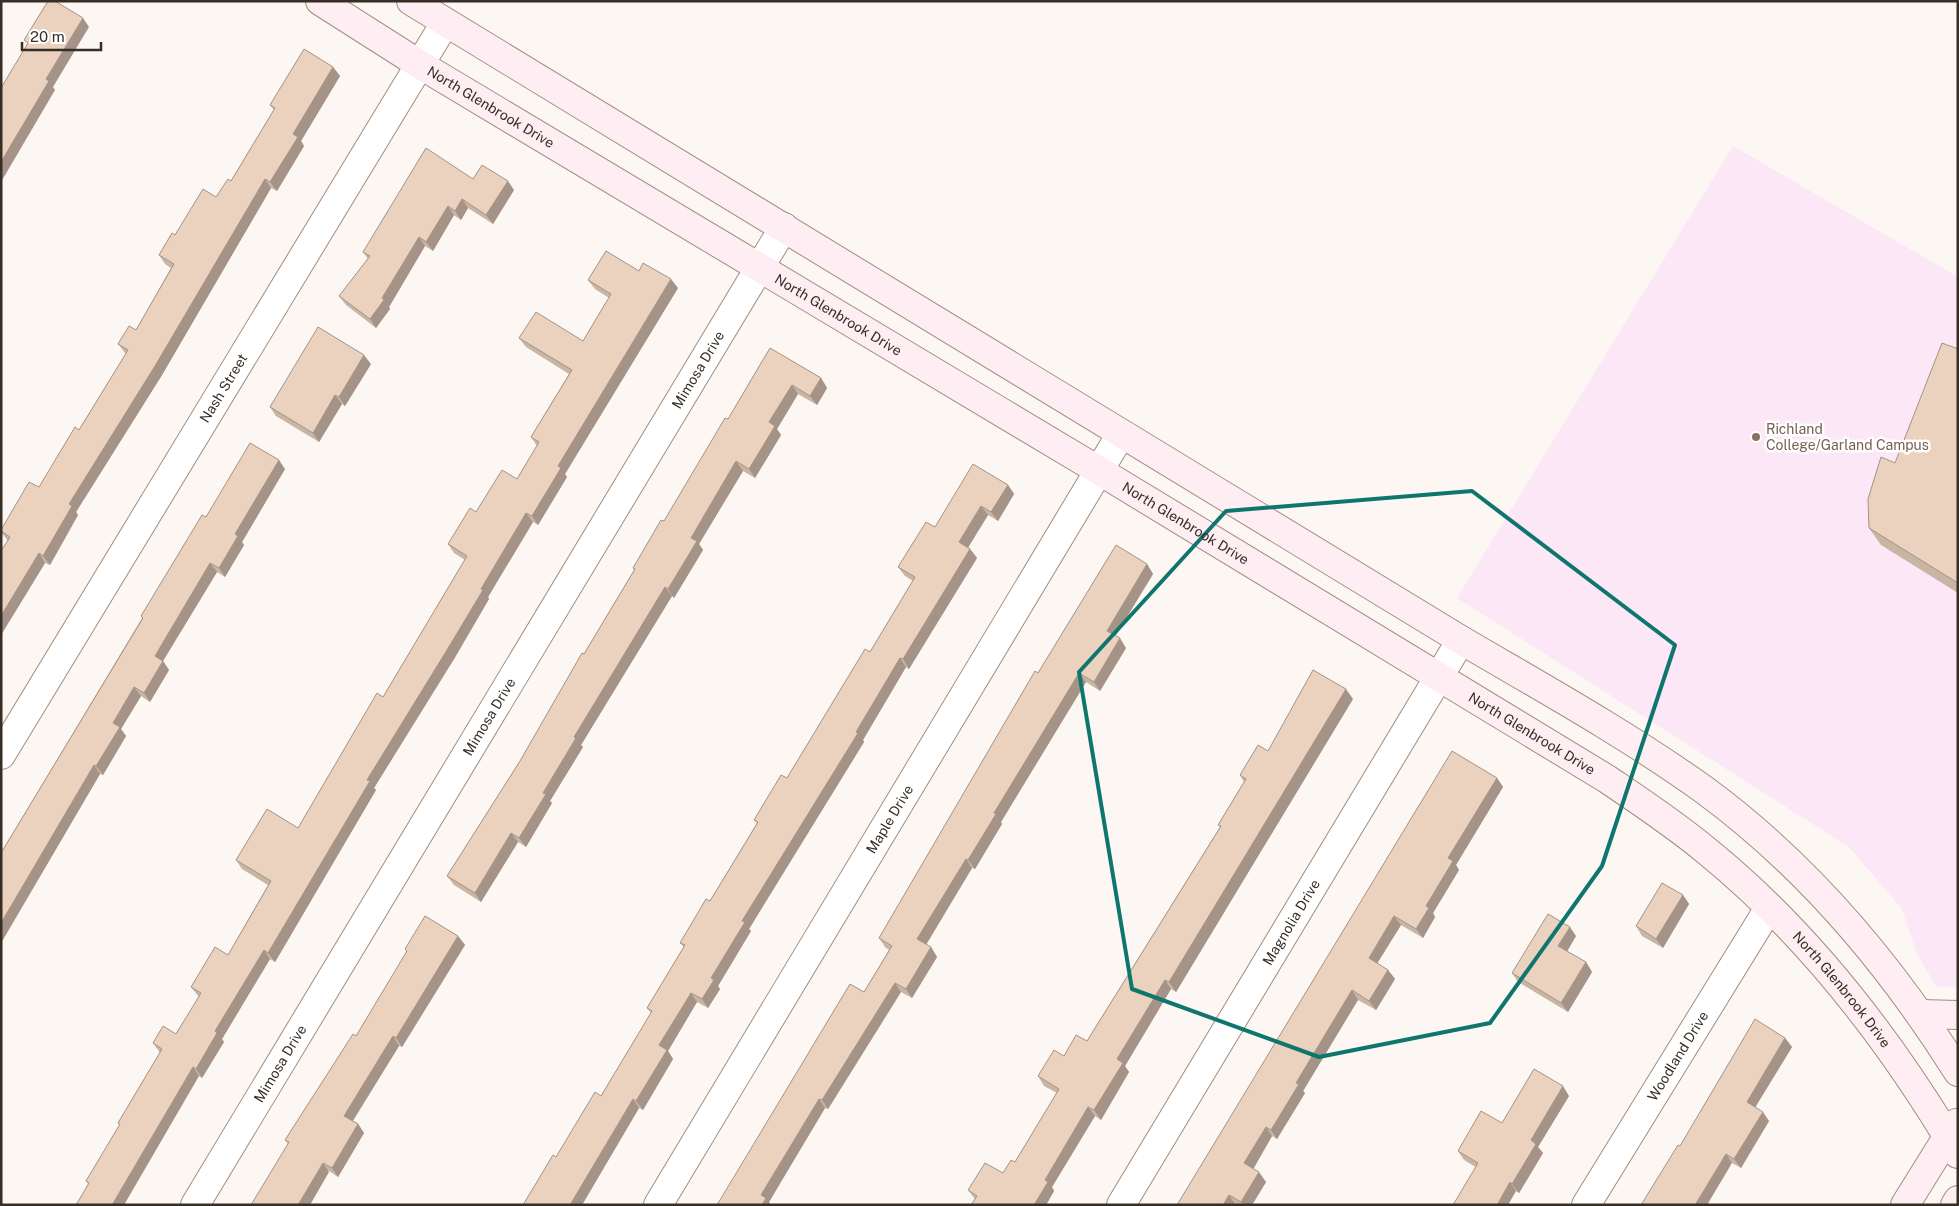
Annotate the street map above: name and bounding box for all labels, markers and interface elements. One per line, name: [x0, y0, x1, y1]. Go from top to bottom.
scale bar: [22, 20, 101, 52]
text: 20 m: [30, 28, 65, 45]
street label: North Glenbrook Drive: [424, 63, 557, 151]
street label: North Glenbrook Drive: [772, 271, 905, 359]
street label: Mimosa Drive: [669, 328, 728, 411]
street label: Nash Street: [196, 351, 250, 426]
place label: Richland College/Garland Campus: [1766, 421, 1929, 453]
marker: Richland College/Garland Campus: [1750, 431, 1762, 443]
street label: North Glenbrook Drive: [1119, 479, 1252, 568]
street label: Mimosa Drive: [460, 675, 519, 758]
street label: North Glenbrook Drive: [1466, 689, 1598, 778]
street label: Maple Drive: [863, 782, 916, 856]
street label: Magnolia Drive: [1259, 876, 1323, 968]
street label: North Glenbrook Drive: [1790, 928, 1894, 1051]
street label: Woodland Drive: [1644, 1008, 1711, 1104]
street label: Mimosa Drive: [251, 1022, 310, 1105]

